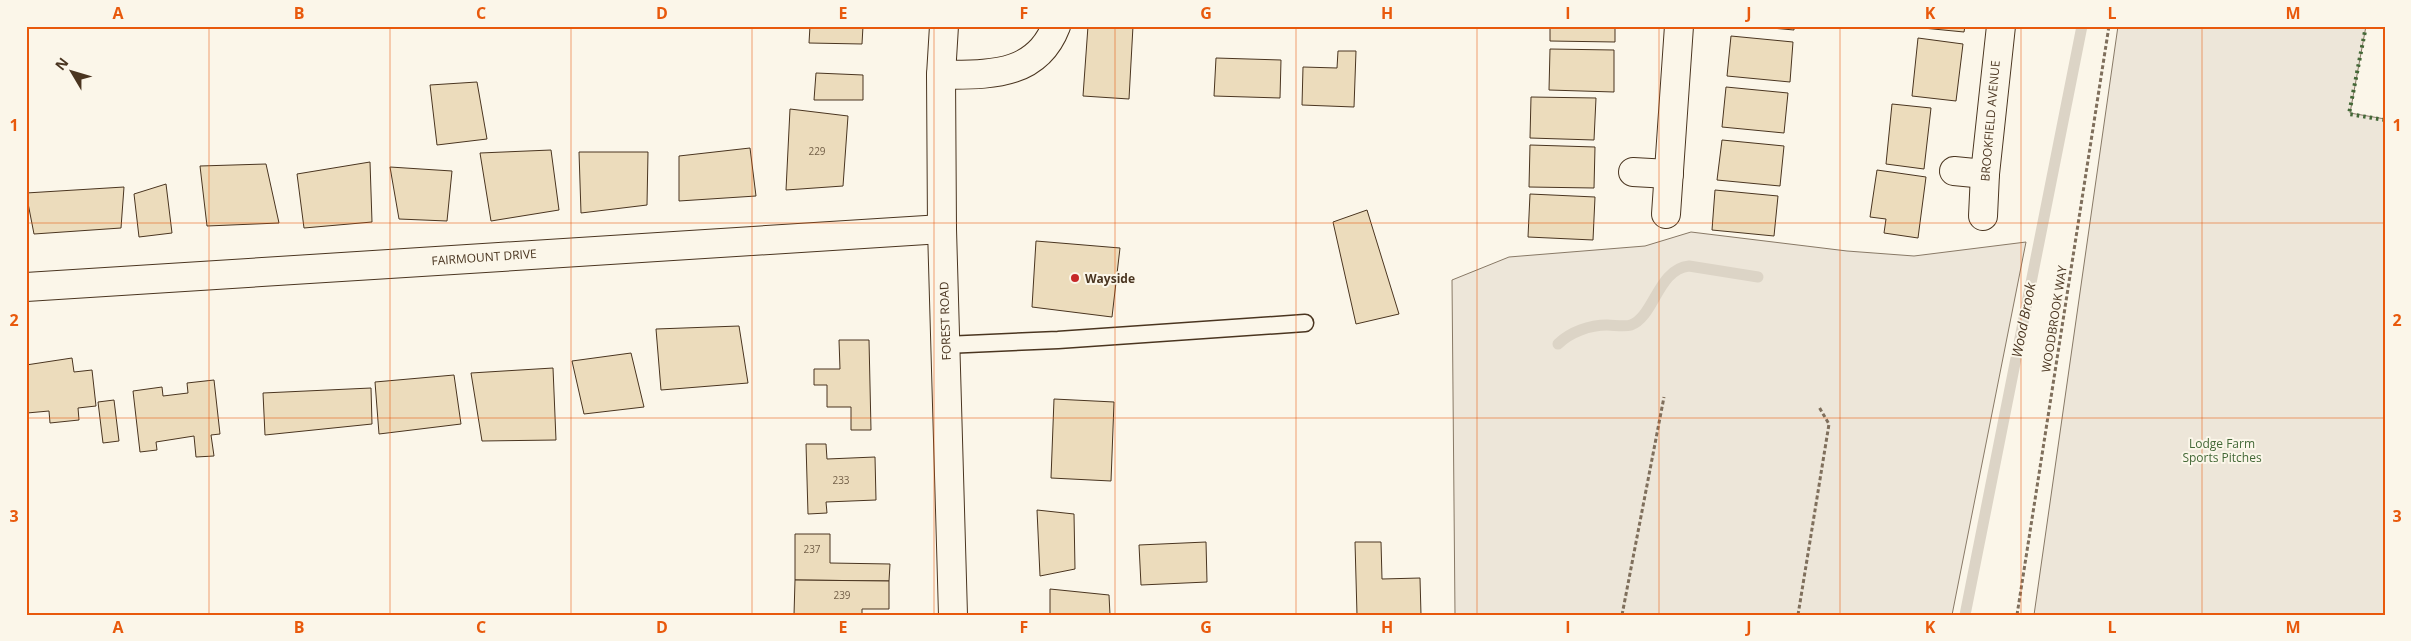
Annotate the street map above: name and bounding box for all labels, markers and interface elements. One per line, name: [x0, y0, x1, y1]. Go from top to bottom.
text: A: [112, 2, 124, 24]
text: B: [294, 2, 304, 24]
text: C: [476, 2, 486, 24]
text: D: [656, 2, 668, 24]
text: E: [839, 2, 848, 24]
text: F: [1020, 2, 1028, 24]
text: G: [1200, 2, 1212, 24]
text: H: [1381, 2, 1393, 24]
text: I: [1565, 2, 1571, 24]
text: J: [1744, 2, 1752, 24]
text: K: [1925, 2, 1936, 24]
text: L: [2107, 2, 2117, 24]
text: M: [2285, 2, 2301, 24]
north arrow: [48, 48, 98, 98]
text: N: [50, 53, 72, 74]
street label: BROOKFIELD AVENUE: [1976, 60, 2004, 182]
text: 1: [9, 114, 19, 136]
text: 1: [2392, 114, 2402, 136]
house number: 229: [808, 144, 826, 158]
street label: FAIRMOUNT DRIVE: [431, 245, 537, 269]
street label: WOODBROOK WAY: [2037, 264, 2071, 374]
place label: Wayside: [1085, 270, 1135, 287]
marker: Wayside: [1069, 272, 1081, 284]
water label: Wood Brook: [2006, 280, 2040, 359]
street label: FOREST ROAD: [935, 281, 955, 361]
text: 2: [9, 309, 19, 331]
text: 2: [2392, 309, 2402, 331]
park label: Lodge Farm Sports Pitches: [2182, 435, 2262, 466]
house number: 233: [832, 473, 850, 487]
text: 3: [9, 505, 19, 527]
text: 3: [2392, 505, 2402, 527]
house number: 237: [803, 542, 821, 556]
house number: 239: [833, 588, 851, 602]
text: A: [112, 616, 124, 638]
text: B: [294, 616, 304, 638]
text: C: [476, 616, 486, 638]
text: D: [656, 616, 668, 638]
text: E: [839, 616, 848, 638]
text: F: [1020, 616, 1028, 638]
text: G: [1200, 616, 1212, 638]
text: H: [1381, 616, 1393, 638]
text: I: [1565, 616, 1571, 638]
text: J: [1744, 616, 1752, 638]
text: K: [1925, 616, 1936, 638]
text: L: [2107, 616, 2117, 638]
text: M: [2285, 616, 2301, 638]

